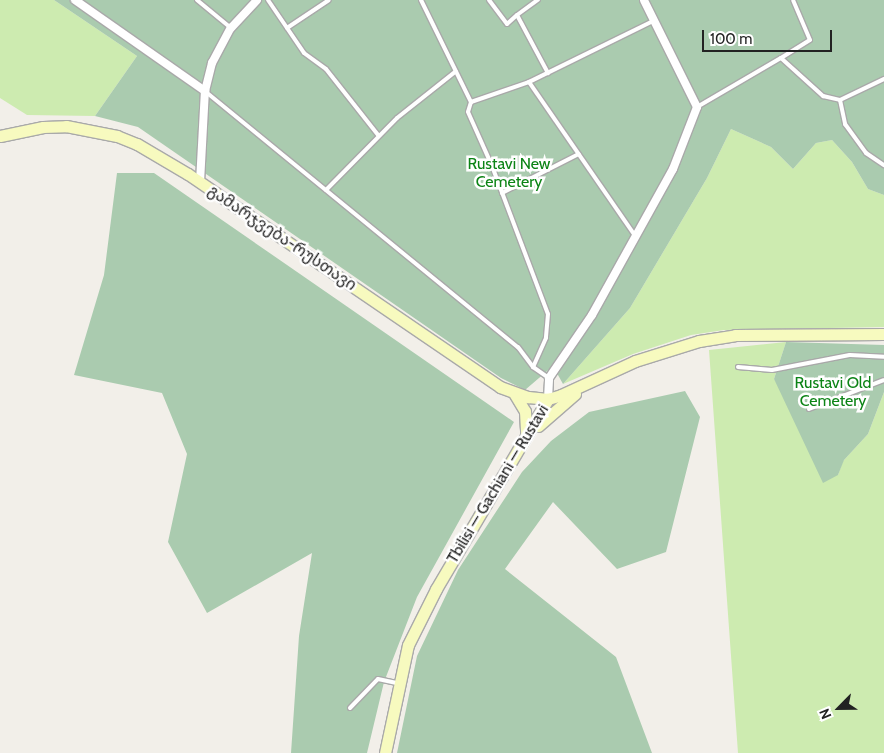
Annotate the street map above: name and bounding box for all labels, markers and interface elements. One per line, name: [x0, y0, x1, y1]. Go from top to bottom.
scale bar: [704, 20, 834, 52]
text: 100 m: [710, 30, 752, 48]
park label: Rustavi New Cemetery: [468, 154, 550, 192]
street label: გამარჯვება-რუსთავი: [204, 181, 360, 295]
park label: Rustavi Old Cemetery: [795, 373, 871, 411]
street label: Tbilisi — Gachiani — Rustavi: [443, 401, 553, 567]
north arrow: [814, 683, 864, 733]
text: N: [815, 706, 835, 722]

